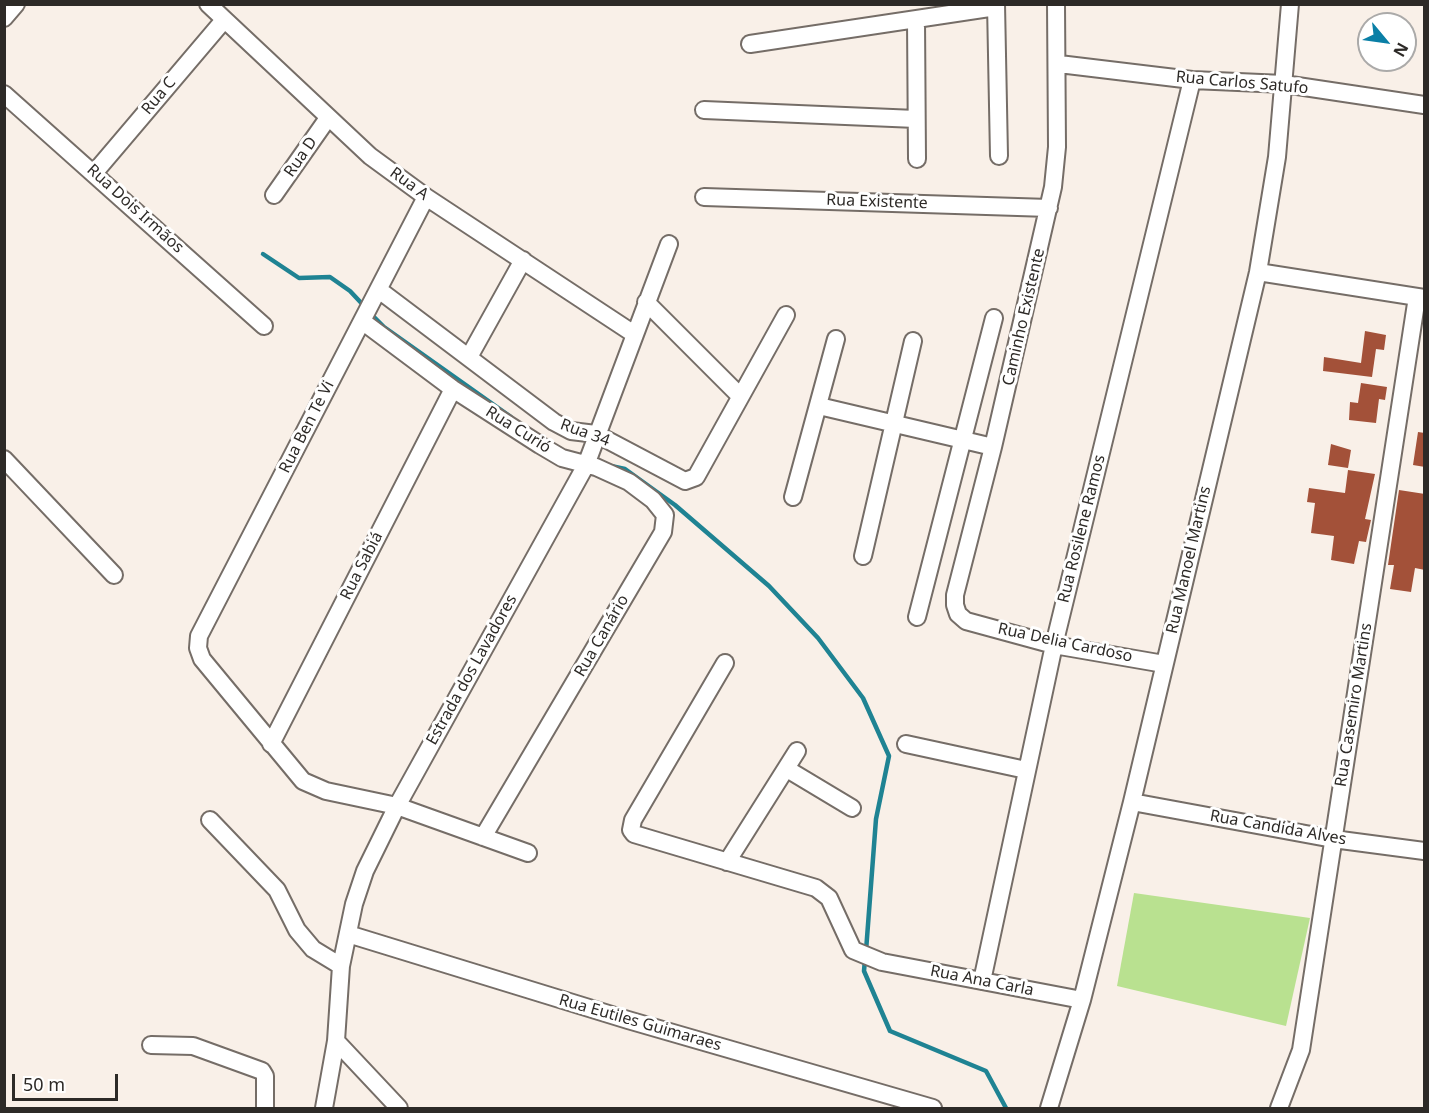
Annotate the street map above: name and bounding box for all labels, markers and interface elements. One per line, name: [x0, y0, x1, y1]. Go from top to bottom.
north arrow: [1357, 12, 1417, 72]
text: N: [1388, 39, 1414, 61]
street label: Rua Carlos Satufo: [1175, 68, 1309, 98]
street label: Rua C: [138, 73, 180, 119]
street label: Rua D: [280, 133, 322, 181]
street label: Rua Dois Irmãos: [83, 161, 187, 257]
street label: Rua A: [386, 164, 432, 204]
street label: Rua Existente: [826, 191, 928, 213]
street label: Caminho Existente: [999, 246, 1049, 388]
street label: Rua Ben Te Vi: [275, 378, 339, 476]
street label: Rua Curió: [482, 402, 554, 458]
street label: Rua 34: [558, 415, 612, 451]
street label: Rua Rosilene Ramos: [1054, 453, 1110, 605]
street label: Rua Manoel Martins: [1163, 484, 1215, 636]
street label: Rua Sabiá: [337, 529, 387, 603]
street label: Estrada dos Lavadores: [423, 591, 521, 749]
street label: Rua Canário: [571, 592, 633, 680]
street label: Rua Delia Cardoso: [996, 619, 1134, 667]
street label: Rua Casemiro Martins: [1332, 622, 1376, 788]
street label: Rua Candida Alves: [1208, 807, 1348, 849]
street label: Rua Ana Carla: [929, 962, 1035, 1000]
street label: Rua Eutiles Guimaraes: [557, 991, 723, 1055]
scale bar: [15, 1062, 122, 1100]
text: 50 m: [23, 1072, 65, 1096]

